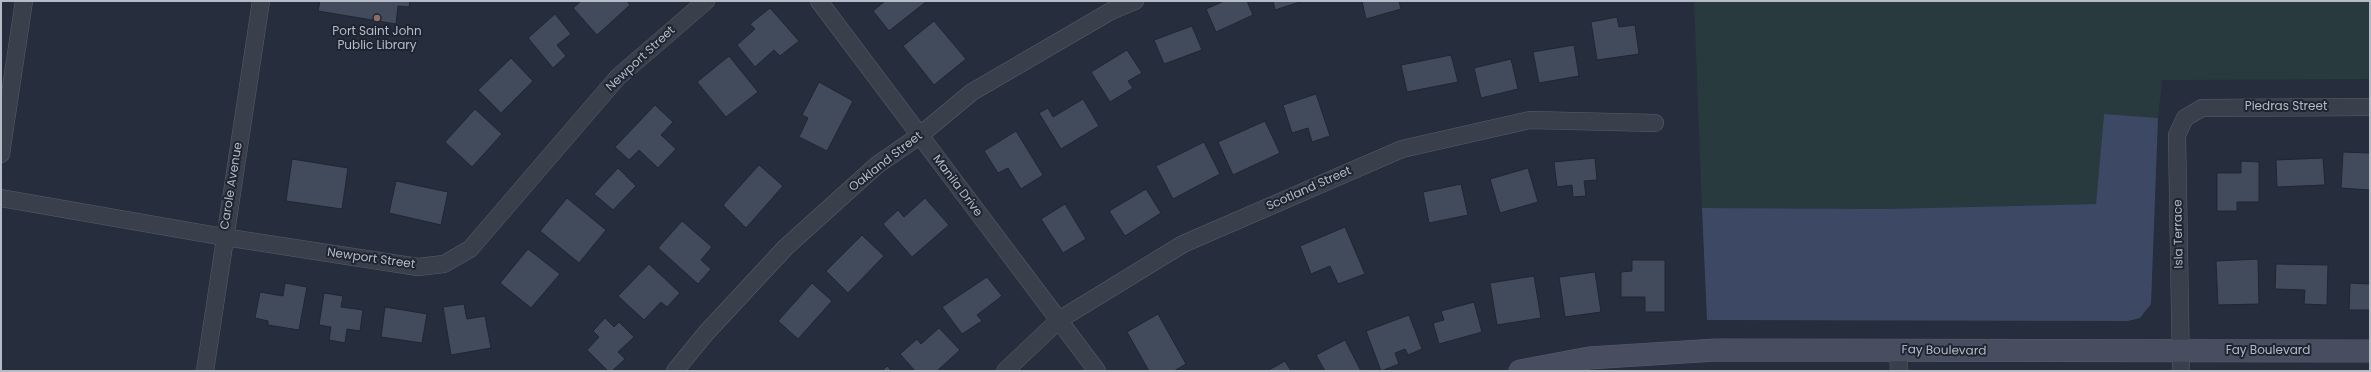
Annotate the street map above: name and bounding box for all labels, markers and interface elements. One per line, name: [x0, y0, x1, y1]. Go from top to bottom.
marker: Port Saint John Public Library: [372, 13, 382, 23]
street label: Newport Street: [604, 23, 678, 95]
place label: Port Saint John Public Library: [332, 25, 422, 53]
street label: Piedras Street: [2245, 100, 2327, 114]
street label: Oakland Street: [847, 129, 925, 195]
street label: Carole Avenue: [218, 141, 246, 231]
street label: Manila Drive: [929, 152, 985, 220]
street label: Scotland Street: [1264, 164, 1354, 214]
street label: Isla Terrace: [2171, 199, 2187, 269]
street label: Newport Street: [326, 246, 416, 272]
street label: Fay Boulevard: [1902, 343, 1986, 359]
street label: Fay Boulevard: [2226, 344, 2310, 358]

